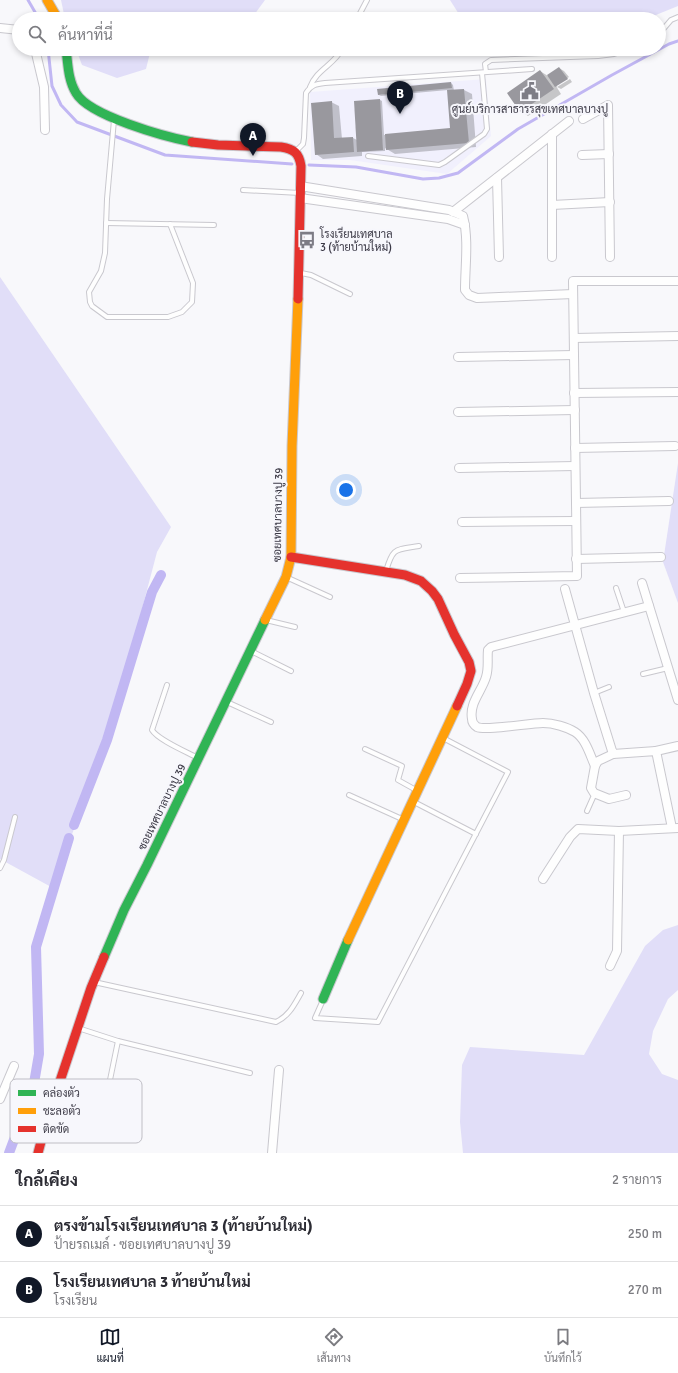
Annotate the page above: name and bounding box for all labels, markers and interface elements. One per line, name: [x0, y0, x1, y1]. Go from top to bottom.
search box: [12, 12, 666, 56]
icon: search: [26, 23, 48, 45]
text: ค้นหาที่นี่: [58, 26, 113, 44]
pin: B: [387, 81, 413, 114]
public building icon: ศูนย์บริการสาธารรสุขเทศบาลบางปู: [520, 81, 540, 101]
place label: ศูนย์บริการสาธารรสุขเทศบาลบางปู: [452, 101, 608, 118]
pin: A: [240, 123, 266, 156]
place label: โรงเรียนเทศบาล 3 (ท้ายบ้านใหม่): [319, 226, 393, 254]
bus stop icon: โรงเรียนเทศบาล 3 (ท้ายบ้านใหม่): [297, 230, 317, 250]
street label: ซอยเทศบาลบางปู 39: [271, 468, 286, 562]
your location: [336, 480, 356, 500]
street label: ซอยเทศบาลบางปู 39: [135, 762, 189, 853]
legend: [10, 1079, 142, 1143]
text: คล่องตัว: [43, 1086, 80, 1100]
text: ชะลอตัว: [43, 1104, 81, 1118]
text: ติดขัด: [43, 1122, 69, 1136]
text: ใกล้เคียง: [16, 1170, 78, 1191]
text: 2 รายการ: [612, 1172, 662, 1188]
text: ตรงข้ามโรงเรียนเทศบาล 3 (ท้ายบ้านใหม่): [54, 1217, 313, 1235]
text: A: [25, 1226, 33, 1242]
text: 250 m: [628, 1226, 662, 1242]
text: ป้ายรถเมล์ · ซอยเทศบาลบางปู 39: [54, 1237, 231, 1253]
text: โรงเรียนเทศบาล 3 ท้ายบ้านใหม่: [54, 1273, 251, 1291]
text: B: [25, 1282, 33, 1298]
text: 270 m: [628, 1282, 662, 1298]
text: โรงเรียน: [54, 1293, 97, 1309]
tab: แผนที่: [96, 1326, 124, 1365]
tab: เส้นทาง: [317, 1326, 351, 1365]
tab: บันทึกไว้: [544, 1326, 582, 1365]

